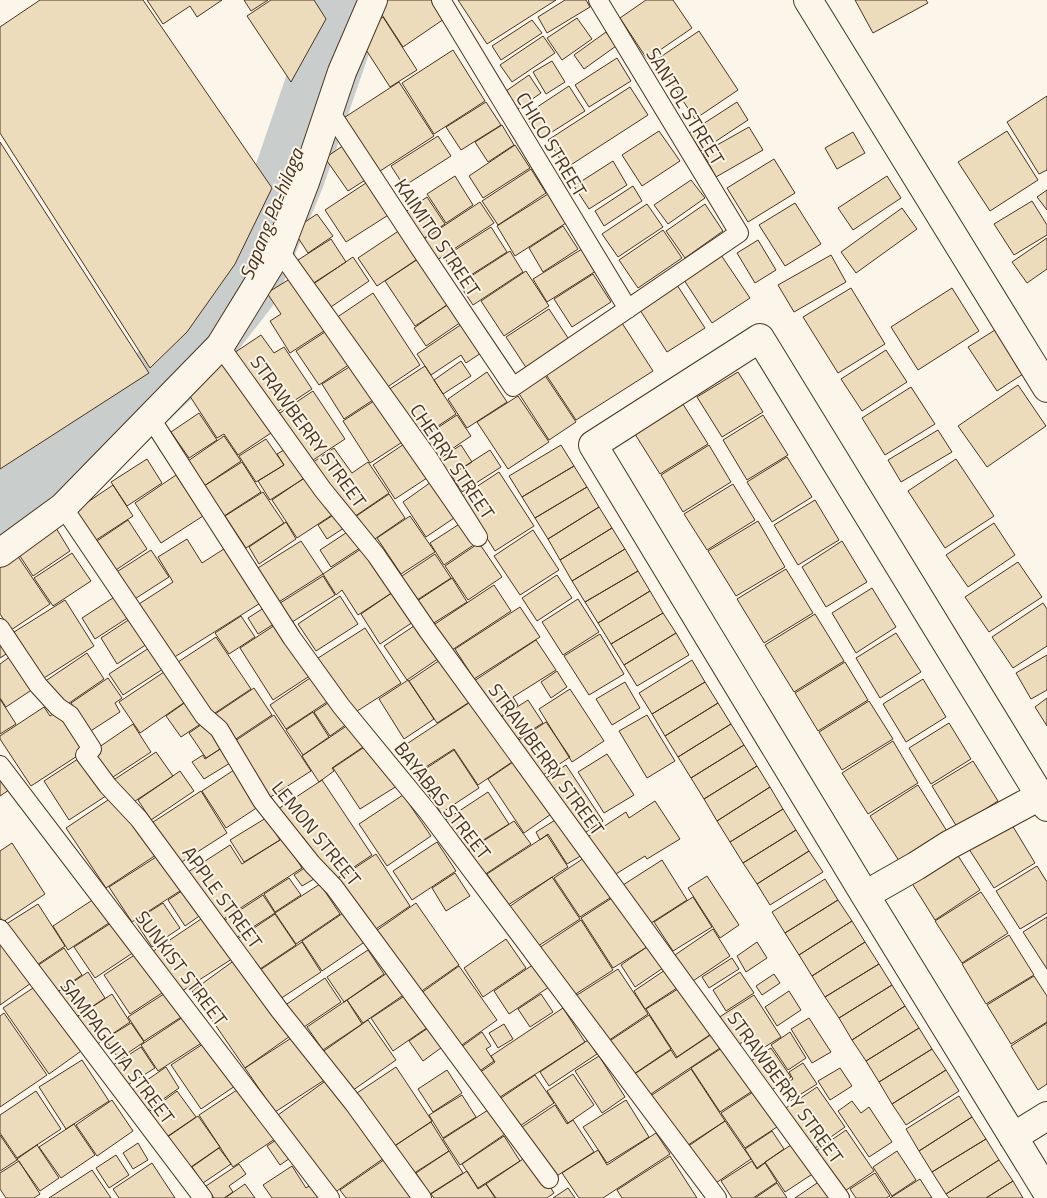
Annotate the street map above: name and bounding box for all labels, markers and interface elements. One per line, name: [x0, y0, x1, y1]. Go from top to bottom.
street label: SANTOL STREET: [639, 42, 733, 170]
street label: CHICO STREET: [509, 86, 595, 202]
water label: Sapang Pa-hilaga: [231, 143, 312, 284]
street label: KAIMITO STREET: [388, 172, 488, 302]
street label: STRAWBERRY STREET: [244, 349, 374, 513]
street label: CHERRY STREET: [403, 397, 503, 525]
street label: STRAWBERRY STREET: [482, 677, 612, 841]
street label: BAYABAS STREET: [388, 735, 498, 865]
street label: LEMON STREET: [265, 774, 369, 892]
street label: APPLE STREET: [176, 840, 270, 954]
street label: SUNKIST STREET: [129, 904, 235, 1032]
street label: SAMPAGUITA STREET: [54, 972, 182, 1130]
street label: STRAWBERRY STREET: [721, 1005, 851, 1169]

